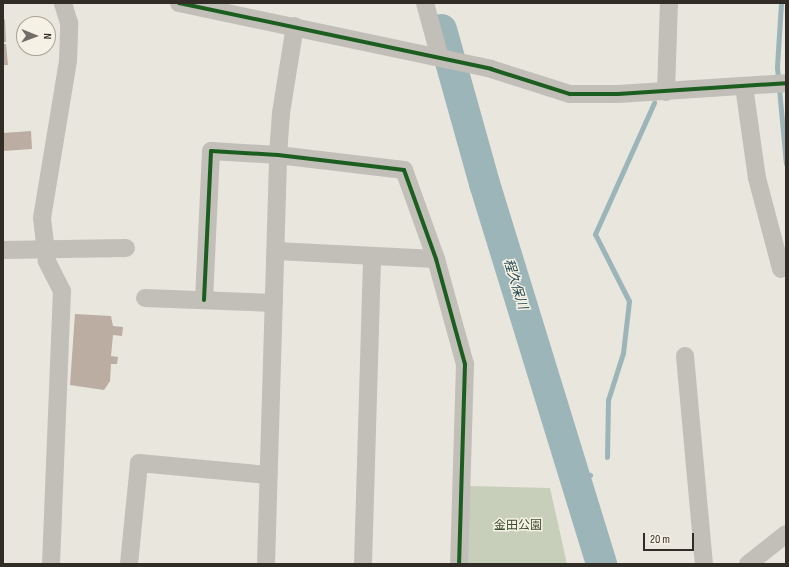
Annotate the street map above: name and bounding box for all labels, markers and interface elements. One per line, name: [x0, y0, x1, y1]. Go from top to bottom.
north arrow: [16, 16, 56, 56]
text: N: [41, 33, 54, 39]
water label: 程久保川: [500, 257, 530, 311]
park label: 金田公園: [494, 519, 542, 533]
scale bar: [645, 525, 696, 551]
text: 20 m: [650, 532, 670, 547]

